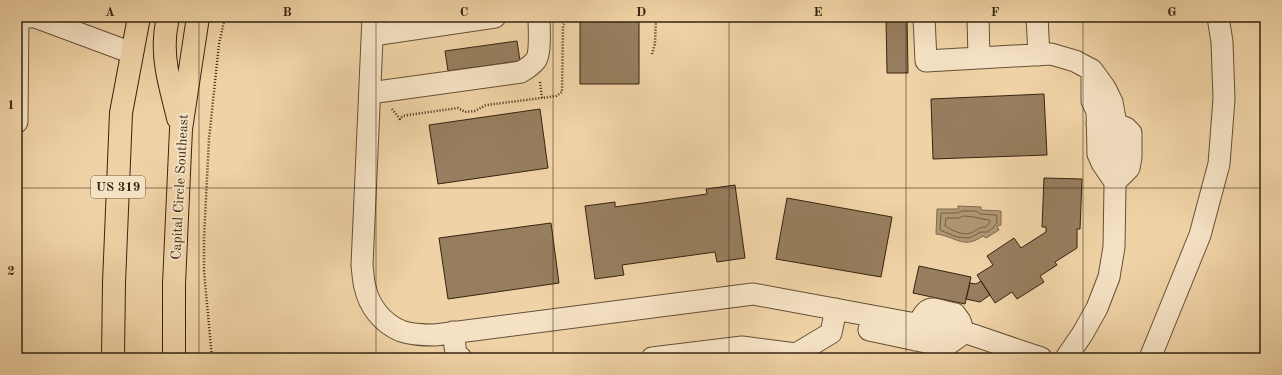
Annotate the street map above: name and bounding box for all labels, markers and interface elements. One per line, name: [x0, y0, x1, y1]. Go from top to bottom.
text: A: [105, 6, 115, 19]
text: B: [282, 6, 292, 19]
text: C: [460, 6, 468, 19]
text: D: [636, 6, 646, 19]
text: E: [814, 6, 823, 19]
text: F: [991, 6, 1000, 19]
text: G: [1167, 6, 1177, 19]
text: 1: [7, 99, 15, 112]
street label: Capital Circle Southeast: [169, 114, 191, 260]
road number: US 319: [91, 176, 145, 198]
text: 2: [7, 265, 15, 278]

